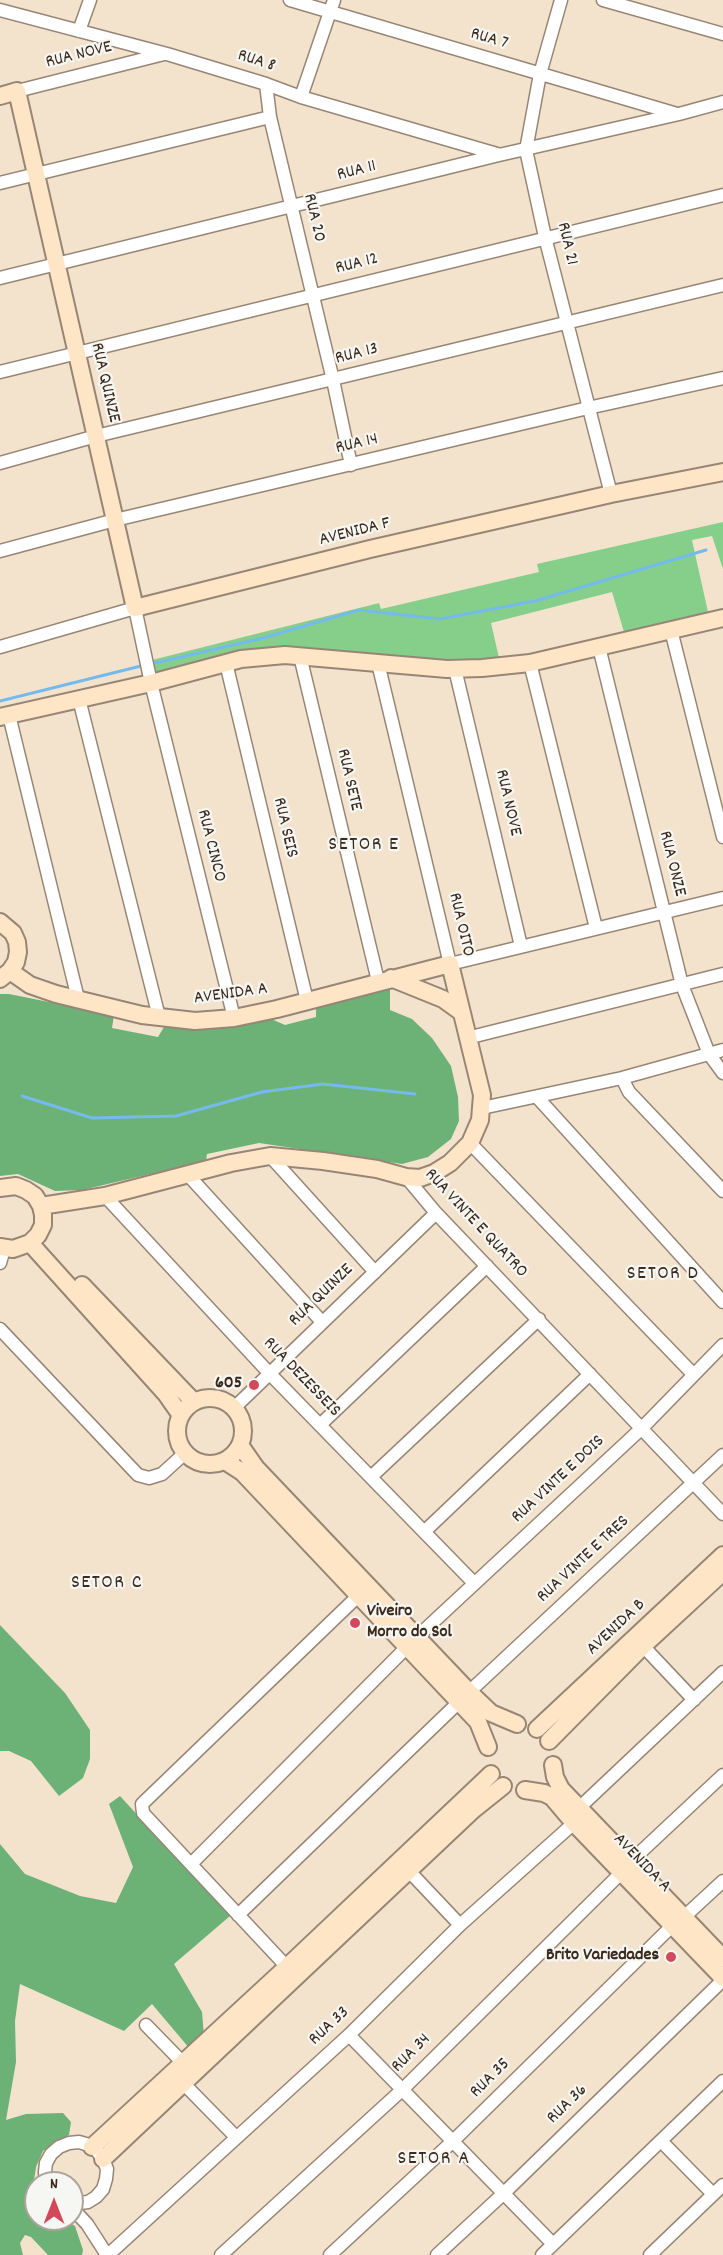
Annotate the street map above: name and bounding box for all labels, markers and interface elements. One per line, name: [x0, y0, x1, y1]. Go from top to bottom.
street label: RUA 7: [468, 24, 510, 56]
street label: RUA NOVE: [44, 37, 114, 75]
street label: RUA 8: [234, 46, 278, 78]
street label: RUA 11: [335, 157, 379, 187]
street label: RUA 20: [297, 192, 329, 244]
street label: RUA 21: [551, 221, 581, 267]
street label: RUA 12: [333, 249, 381, 281]
street label: RUA 13: [333, 339, 381, 371]
street label: RUA QUINZE: [84, 341, 124, 425]
street label: RUA 14: [334, 430, 380, 460]
street label: AVENIDA F: [317, 514, 393, 552]
street label: RUA SETE: [330, 747, 366, 813]
street label: RUA NOVE: [489, 768, 525, 838]
street label: RUA SEIS: [267, 796, 301, 860]
street label: RUA CINCO: [191, 807, 229, 885]
street label: RUA ONZE: [652, 829, 690, 899]
district label: SETOR E: [328, 834, 400, 858]
street label: RUA OITO: [442, 891, 478, 959]
street label: AVENIDA A: [193, 979, 269, 1011]
street label: RUA VINTE E QUATRO: [419, 1165, 531, 1283]
street label: RUA QUINZE: [285, 1260, 359, 1332]
district label: SETOR D: [627, 1263, 699, 1287]
street label: RUA DEZESSEIS: [258, 1334, 344, 1422]
place label: 605: [215, 1374, 242, 1396]
marker: 605: [247, 1378, 261, 1392]
street label: RUA VINTE E DOIS: [508, 1431, 610, 1529]
street label: RUA VINTE E TRES: [533, 1512, 635, 1608]
district label: SETOR C: [71, 1572, 143, 1596]
street label: AVENIDA B: [583, 1595, 651, 1661]
place label: Viveiro Morro do Sol: [367, 1602, 452, 1644]
marker: Viveiro Morro do Sol: [348, 1616, 362, 1630]
street label: AVENIDA A: [607, 1830, 675, 1898]
place label: Brito Variedades: [546, 1946, 659, 1968]
marker: Brito Variedades: [664, 1950, 678, 1964]
street label: RUA 33: [305, 2003, 355, 2051]
street label: RUA 34: [388, 2030, 436, 2078]
street label: RUA 35: [466, 2054, 516, 2104]
street label: RUA 36: [543, 2080, 593, 2130]
district label: SETOR A: [397, 2148, 471, 2172]
north arrow: [24, 2171, 84, 2231]
text: N: [50, 2173, 58, 2196]

